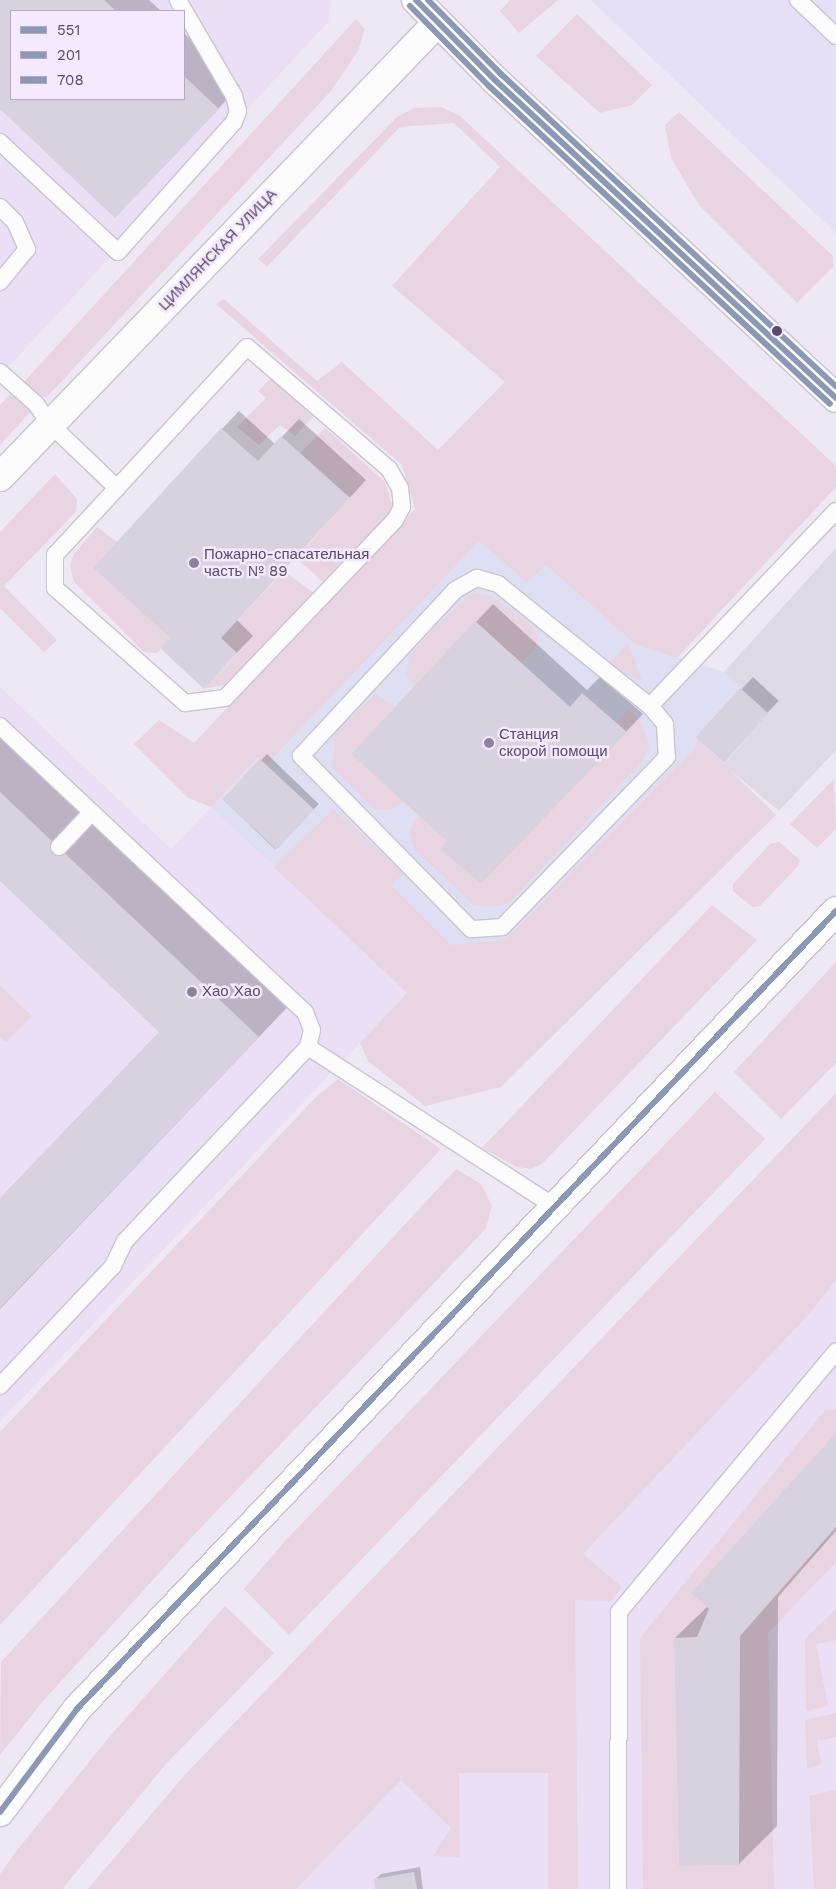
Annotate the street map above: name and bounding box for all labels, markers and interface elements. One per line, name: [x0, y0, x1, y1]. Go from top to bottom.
legend: [10, 10, 185, 100]
text: 551: [57, 21, 80, 39]
text: 201: [57, 46, 81, 64]
text: 708: [57, 71, 84, 89]
street label: ЦИМЛЯНСКАЯ УЛИЦА: [155, 185, 281, 315]
unlabelled marker: [772, 326, 782, 336]
place label: Пожарно-спасательная часть № 89: [204, 545, 369, 580]
marker: Пожарно-спасательная часть № 89: [188, 557, 200, 569]
place label: Станция скорой помощи: [499, 725, 608, 760]
marker: Станция скорой помощи: [483, 737, 495, 749]
place label: Хао Хао: [202, 983, 260, 1001]
marker: Хао Хао: [186, 986, 198, 998]

